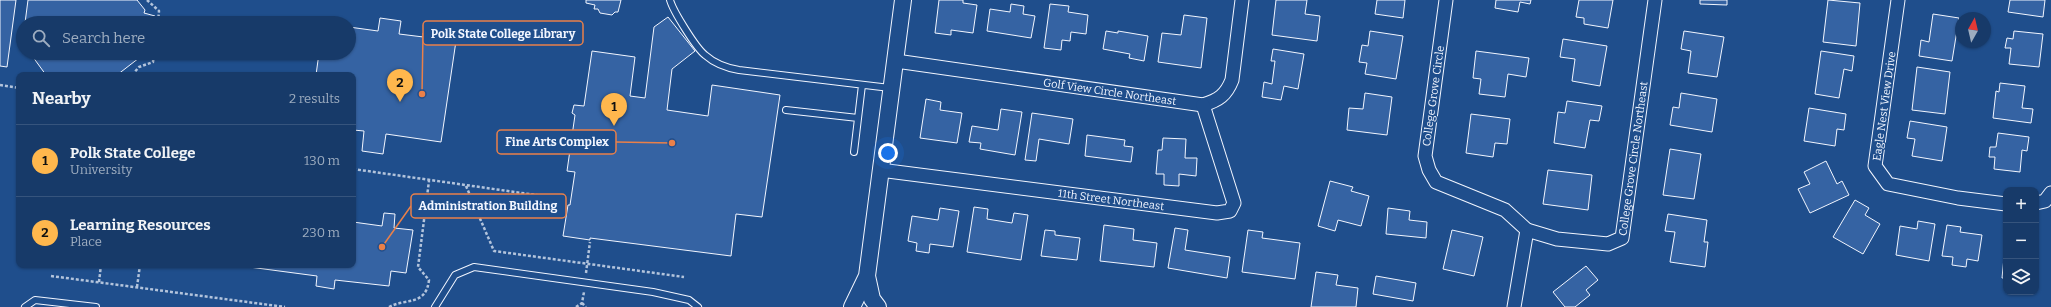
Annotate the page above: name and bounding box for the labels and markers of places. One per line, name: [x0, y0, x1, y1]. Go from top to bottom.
callout: Polk State College Library: [423, 21, 583, 45]
pin: 2: [387, 69, 413, 102]
pin: 1: [601, 93, 627, 126]
callout: Fine Arts Complex: [497, 130, 616, 154]
callout: Administration Building: [411, 194, 566, 218]

